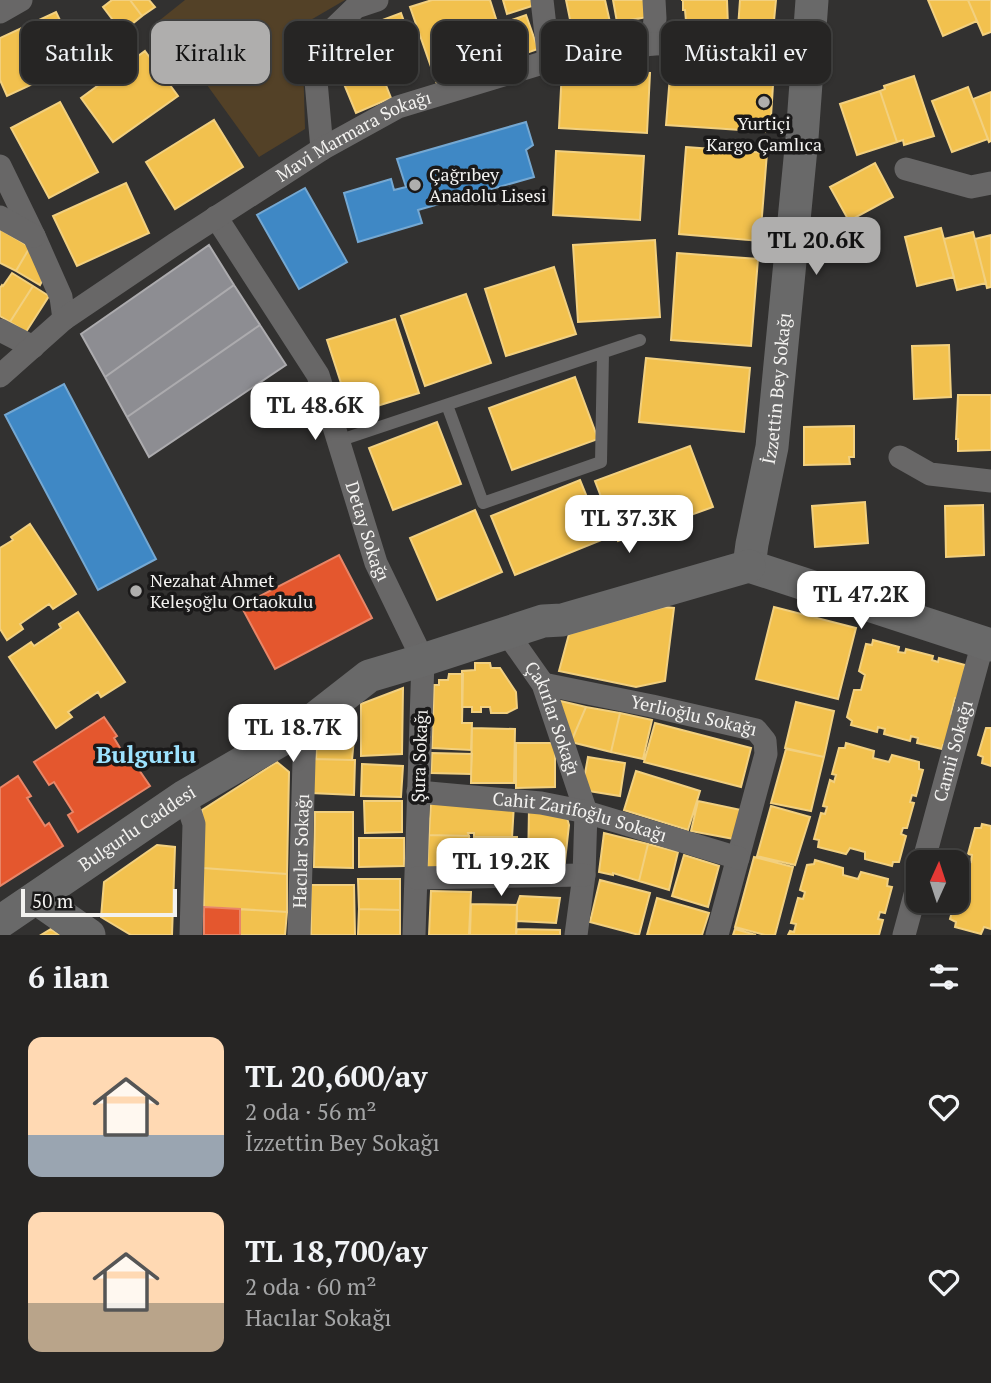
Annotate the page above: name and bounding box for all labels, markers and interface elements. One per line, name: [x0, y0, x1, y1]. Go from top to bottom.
chip: Satılık: [21, 21, 137, 84]
chip: Kiralık: [151, 21, 270, 84]
chip: Filtreler: [284, 21, 418, 84]
chip: Yeni: [432, 21, 527, 84]
chip: Daire: [541, 21, 647, 84]
chip: Müstakil ev: [661, 21, 831, 84]
street label: Mavi Marmara Sokağı: [271, 85, 434, 187]
marker: Yurtiçi Kargo Çamlıca: [756, 94, 772, 110]
place label: Yurtiçi Kargo Çamlıca: [706, 111, 822, 156]
place label: Çağrıbey Anadolu Lisesi: [429, 162, 547, 207]
marker: Çağrıbey Anadolu Lisesi: [407, 177, 423, 193]
pin: TL 20.6K: [744, 218, 888, 277]
text: TL 20.6K: [767, 224, 865, 255]
street label: İzzettin Bey Sokağı: [756, 311, 796, 466]
pin: TL 48.6K: [243, 382, 387, 442]
text: TL 48.6K: [266, 389, 364, 420]
street label: Detay Sokağı: [340, 478, 396, 585]
pin: TL 37.3K: [557, 496, 701, 555]
text: TL 37.3K: [581, 502, 677, 533]
place label: Nezahat Ahmet Keleşoğlu Ortaokulu: [150, 568, 313, 613]
pin: TL 47.2K: [789, 572, 933, 631]
text: TL 47.2K: [813, 578, 909, 609]
marker: Nezahat Ahmet Keleşoğlu Ortaokulu: [128, 583, 144, 599]
street label: Çakırlar Sokağı: [520, 656, 586, 779]
street label: Yerlioğlu Sokağı: [628, 689, 760, 741]
street label: Camii Sokağı: [927, 697, 978, 804]
pin: TL 18.7K: [221, 704, 365, 764]
street label: Şura Sokağı: [405, 709, 433, 803]
text: TL 18.7K: [244, 711, 342, 742]
district label: Bulgurlu: [96, 738, 196, 770]
street label: Bulgurlu Caddesi: [73, 779, 200, 876]
street label: Cahit Zarifoğlu Sokağı: [491, 786, 670, 847]
street label: Hacılar Sokağı: [287, 793, 314, 909]
pin: TL 19.2K: [429, 838, 573, 898]
text: TL 19.2K: [452, 845, 550, 876]
north arrow: [906, 850, 970, 914]
map controls: [906, 850, 969, 913]
scale bar: [21, 886, 177, 918]
text: 50 m: [32, 888, 73, 913]
text: 6 ilan: [28, 957, 109, 997]
icon: filters: [925, 958, 963, 996]
text: TL 20,600/ay: [245, 1056, 427, 1096]
icon: home: [84, 1065, 168, 1149]
icon: heart: [925, 1088, 963, 1126]
text: 2 oda · 56 m²: [245, 1096, 377, 1127]
text: İzzettin Bey Sokağı: [245, 1127, 440, 1158]
text: TL 18,700/ay: [245, 1231, 427, 1271]
icon: home: [84, 1240, 168, 1324]
icon: heart: [925, 1263, 963, 1301]
text: 2 oda · 60 m²: [245, 1271, 377, 1302]
text: Hacılar Sokağı: [245, 1302, 392, 1333]

